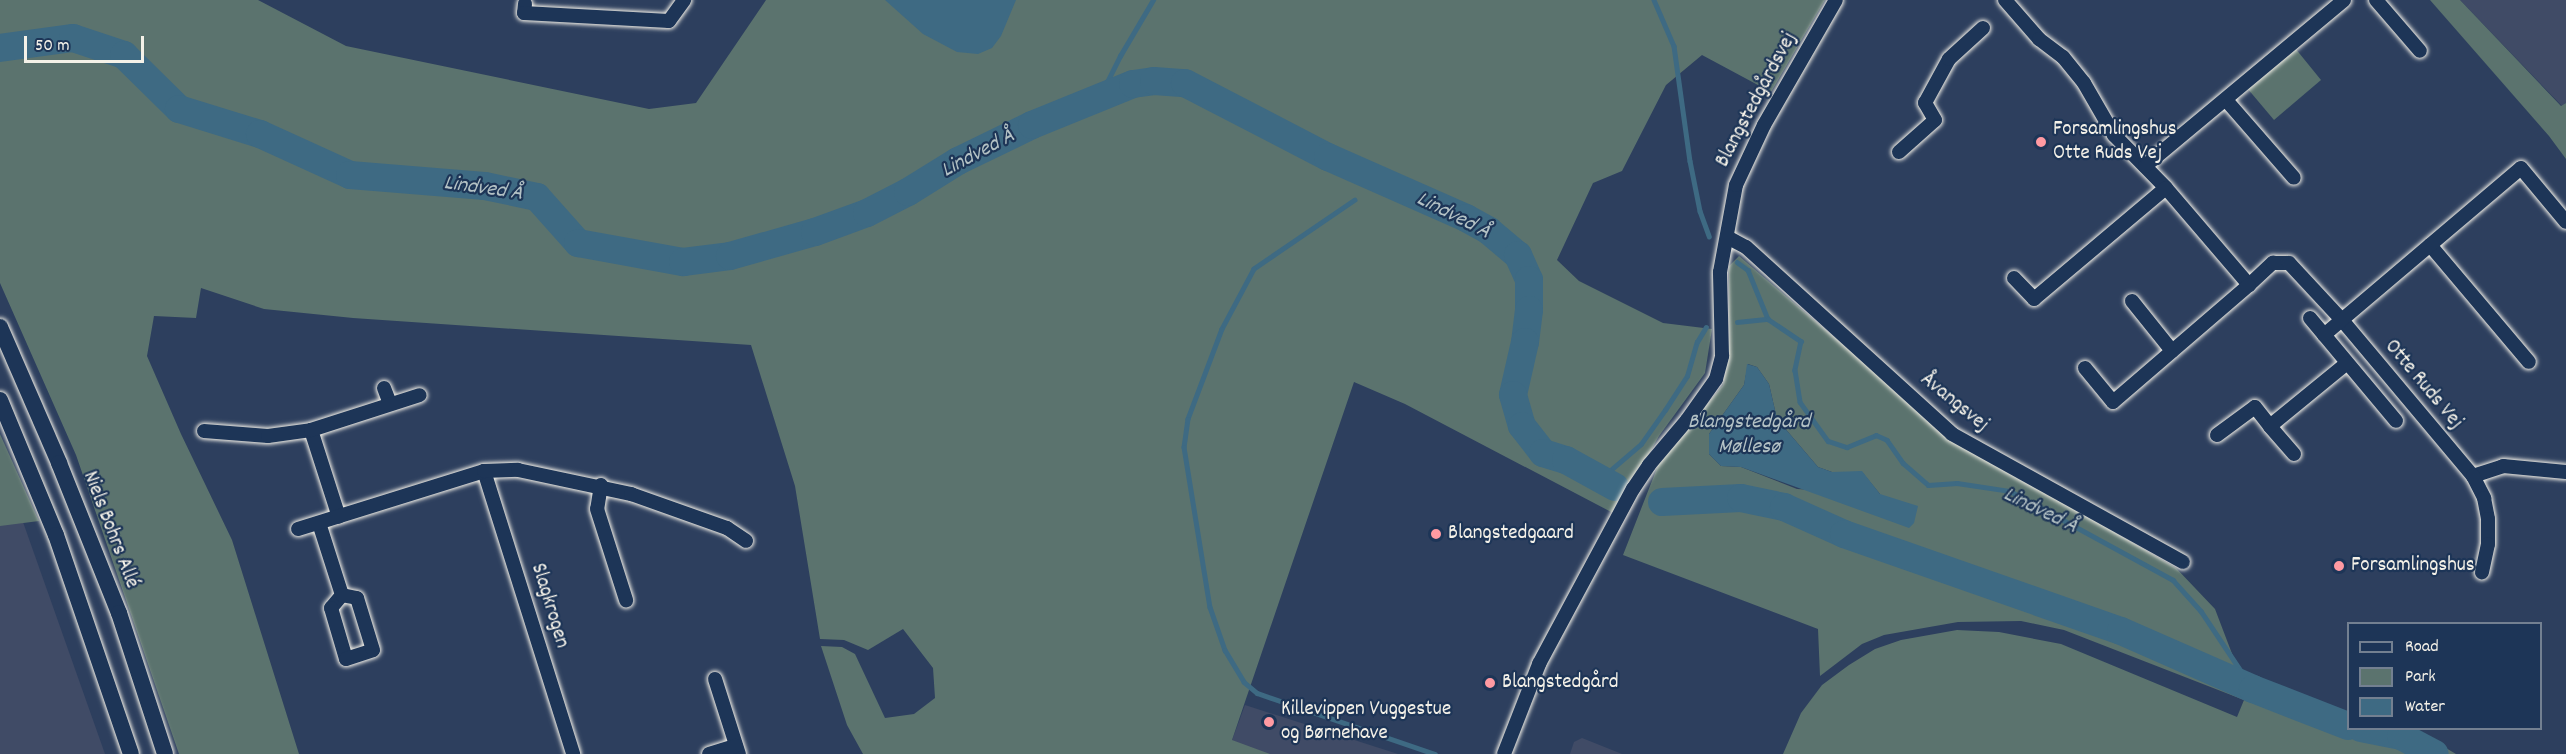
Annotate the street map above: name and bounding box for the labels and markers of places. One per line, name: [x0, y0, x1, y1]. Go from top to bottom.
place label: Forsamlingshus Otte Ruds Vej: [2053, 117, 2177, 167]
marker: Forsamlingshus Otte Ruds Vej: [2034, 135, 2048, 149]
place label: Blangstedgaard: [1448, 521, 1574, 547]
marker: Blangstedgaard: [1429, 527, 1443, 541]
place label: Forsamlingshus: [2351, 553, 2475, 579]
marker: Forsamlingshus: [2332, 559, 2346, 573]
place label: Blangstedgård: [1502, 670, 1619, 696]
marker: Blangstedgård: [1483, 676, 1497, 690]
place label: Killevippen Vuggestue og Børnehave: [1281, 697, 1451, 747]
marker: Killevippen Vuggestue og Børnehave: [1262, 715, 1276, 729]

